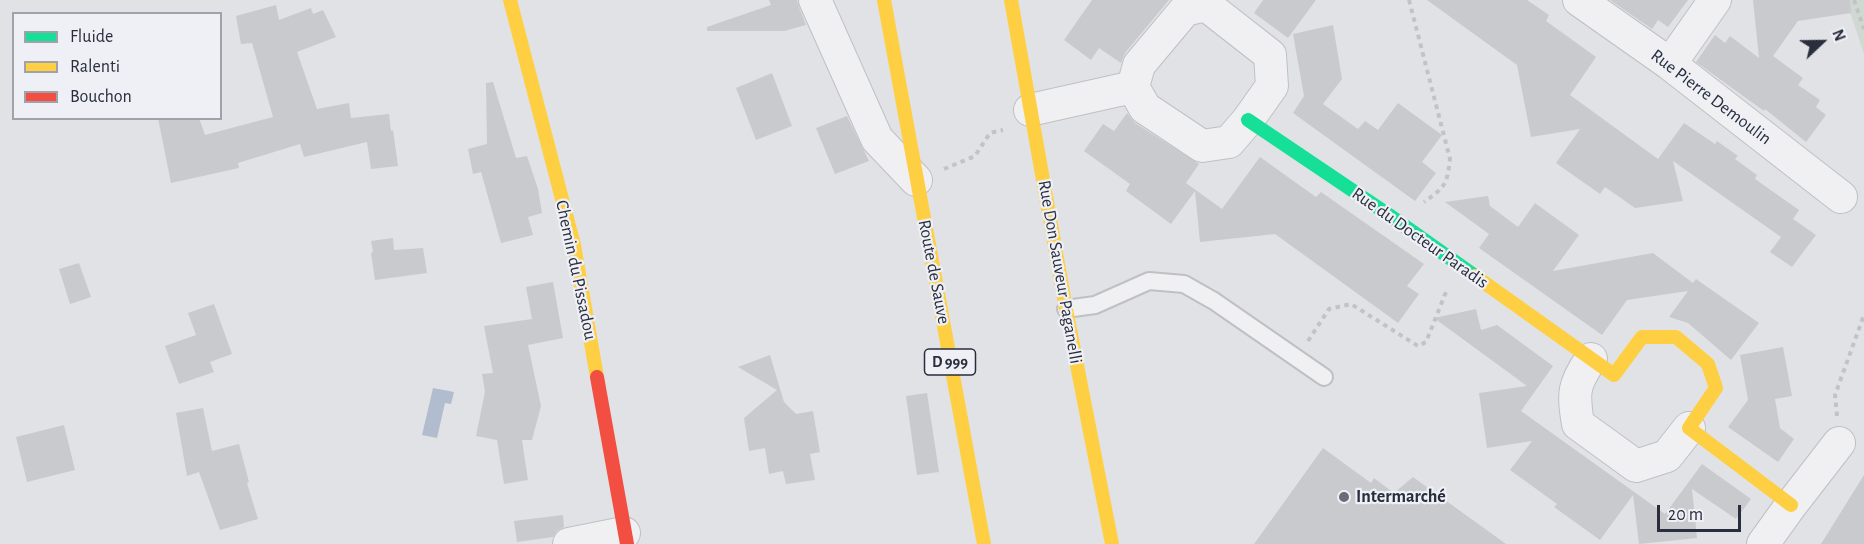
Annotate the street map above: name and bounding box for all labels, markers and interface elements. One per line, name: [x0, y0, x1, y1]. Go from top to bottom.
legend: [12, 12, 222, 120]
north arrow: [1792, 12, 1852, 72]
text: N: [1829, 27, 1848, 43]
text: Fluide: [70, 28, 113, 46]
street label: Rue Pierre Demoulin: [1646, 45, 1776, 149]
text: Ralenti: [70, 58, 120, 76]
text: Bouchon: [70, 88, 132, 106]
street label: Rue Don Sauveur Paganelli: [1033, 178, 1087, 366]
street label: Rue du Docteur Paradis: [1348, 183, 1492, 293]
street label: Chemin du Pissadou: [551, 198, 601, 342]
street label: Route de Sauve: [913, 218, 955, 326]
road number: D 999: [924, 349, 976, 375]
place label: Intermarché: [1356, 486, 1446, 508]
marker: Intermarché: [1337, 490, 1351, 504]
scale bar: [1660, 493, 1744, 531]
text: 20 m: [1668, 506, 1703, 524]

